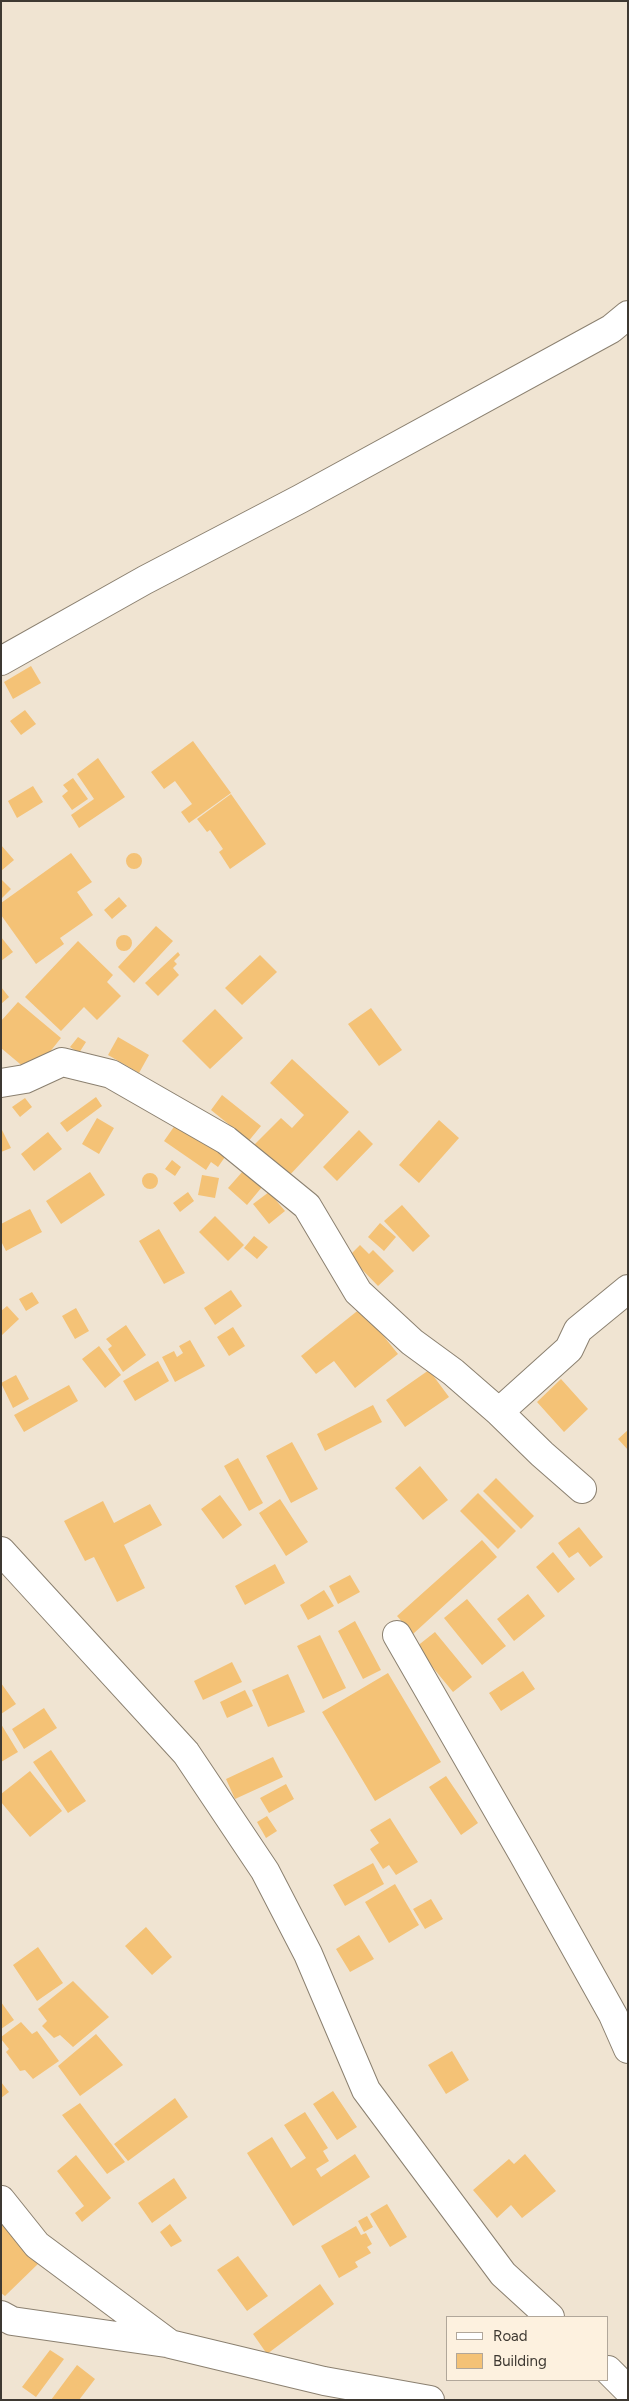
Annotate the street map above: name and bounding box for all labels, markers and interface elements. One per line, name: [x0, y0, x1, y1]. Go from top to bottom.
legend: [446, 2316, 609, 2381]
text: Road: [493, 2327, 528, 2345]
text: Building: [493, 2352, 547, 2370]

